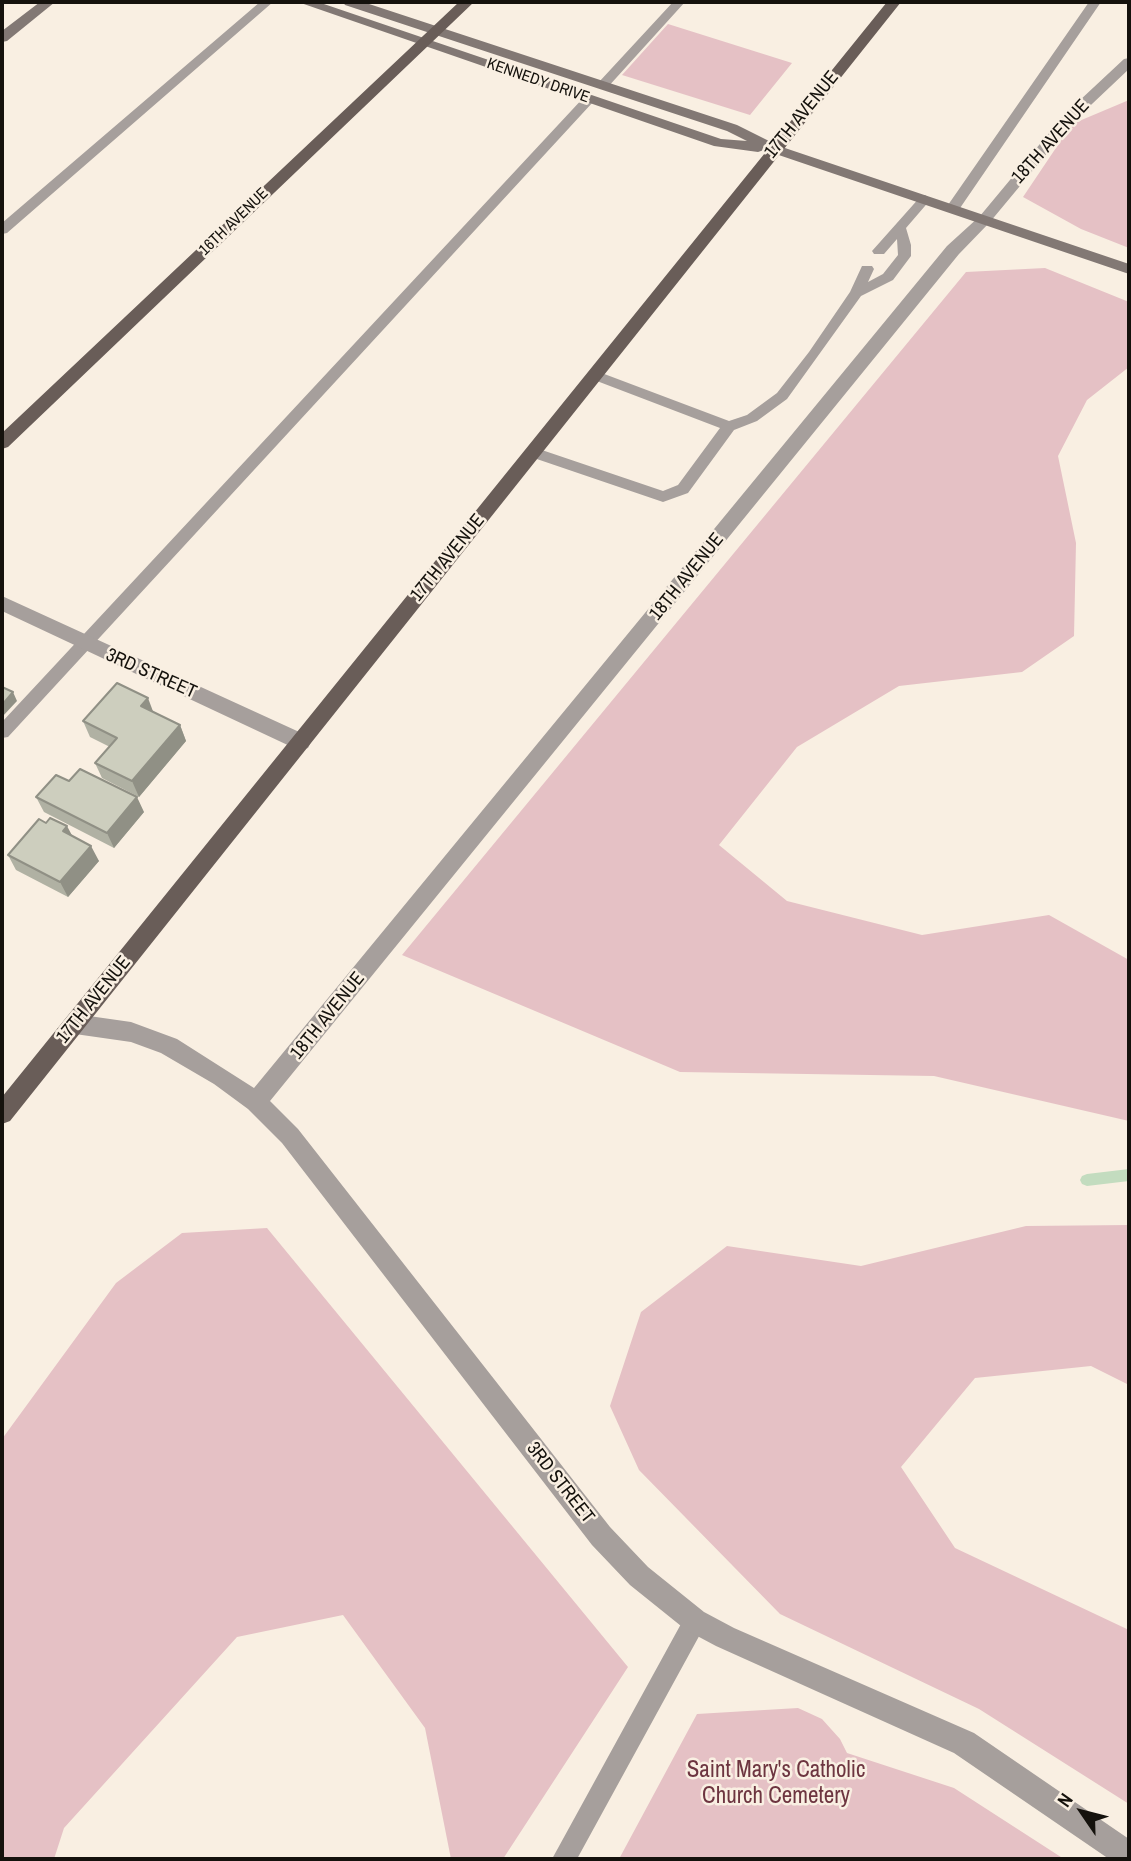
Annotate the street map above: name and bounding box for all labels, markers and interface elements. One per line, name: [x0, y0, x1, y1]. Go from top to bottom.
street label: KENNEDY DRIVE: [484, 54, 592, 108]
street label: 17TH AVENUE: [760, 67, 844, 163]
street label: 18TH AVENUE: [1007, 95, 1095, 189]
street label: 16TH AVENUE: [195, 184, 273, 260]
street label: 17TH AVENUE: [406, 510, 490, 606]
street label: 18TH AVENUE: [645, 529, 729, 625]
street label: 3RD STREET: [102, 644, 200, 704]
street label: 17TH AVENUE: [52, 952, 136, 1048]
street label: 18TH AVENUE: [286, 968, 370, 1064]
street label: 3RD STREET: [521, 1438, 599, 1528]
park label: Saint Mary's Catholic Church Cemetery: [687, 1757, 865, 1811]
north arrow: [1047, 1777, 1117, 1847]
text: N: [1051, 1788, 1079, 1812]

